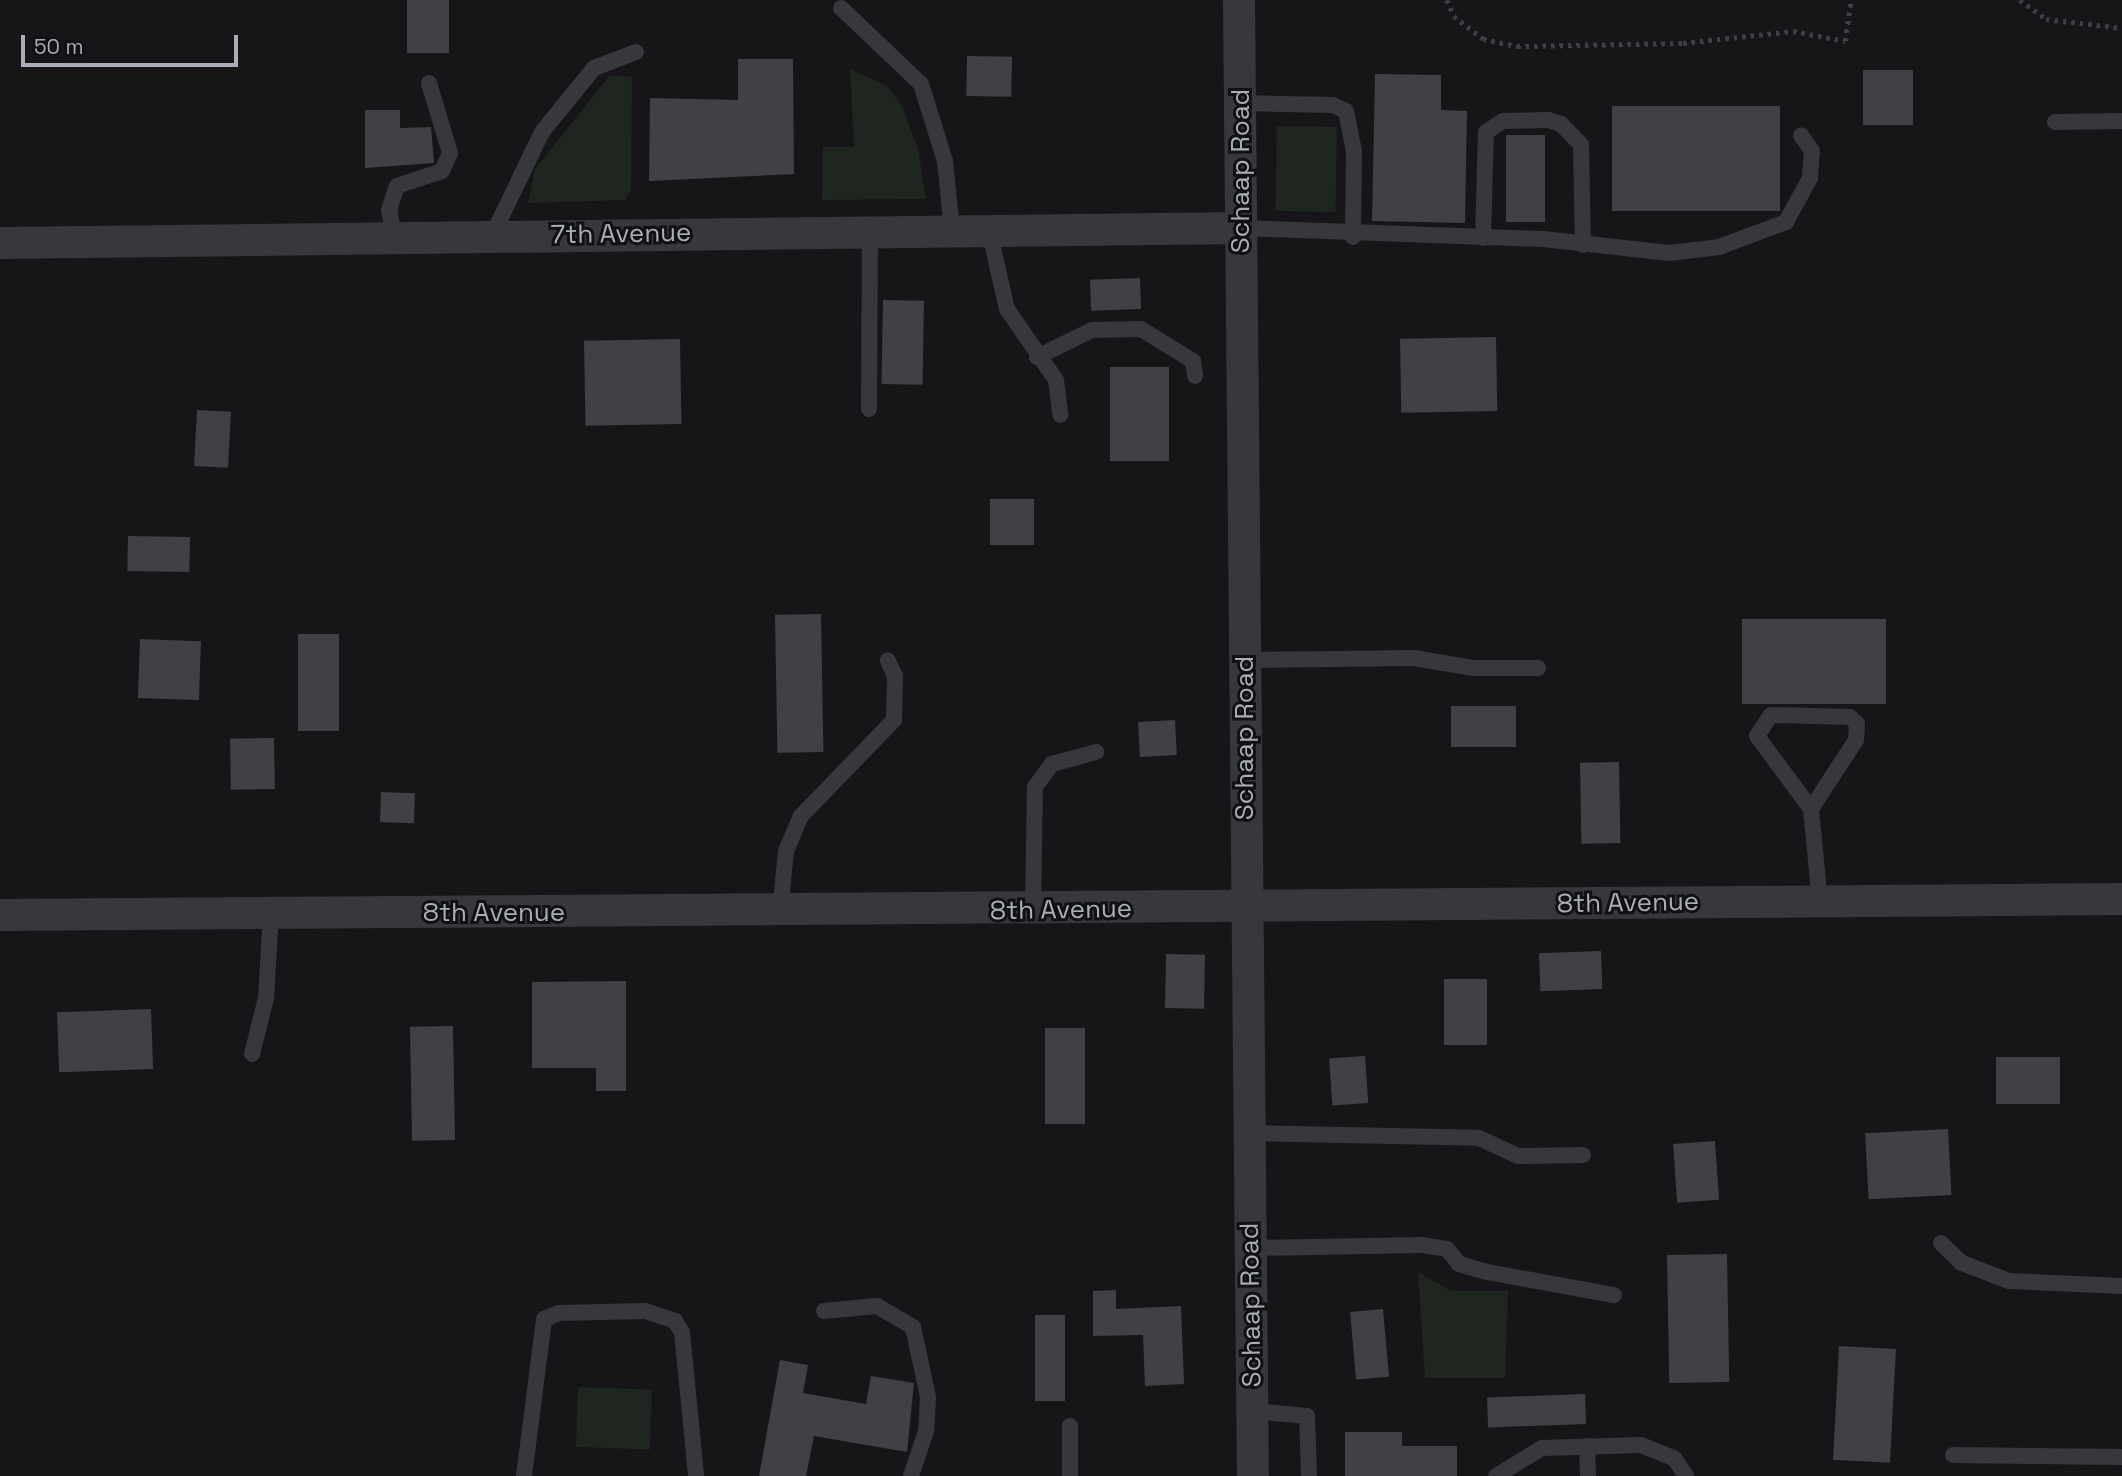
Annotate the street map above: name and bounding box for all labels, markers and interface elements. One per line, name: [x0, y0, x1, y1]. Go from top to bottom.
scale bar: [24, 21, 242, 65]
text: 50 m: [34, 33, 84, 60]
street label: Schaap Road: [1225, 89, 1257, 253]
street label: 7th Avenue: [550, 217, 692, 251]
street label: Schaap Road: [1229, 656, 1261, 820]
street label: 8th Avenue: [1556, 886, 1700, 920]
street label: 8th Avenue: [989, 893, 1133, 927]
street label: 8th Avenue: [423, 897, 565, 929]
street label: Schaap Road: [1234, 1222, 1268, 1388]

